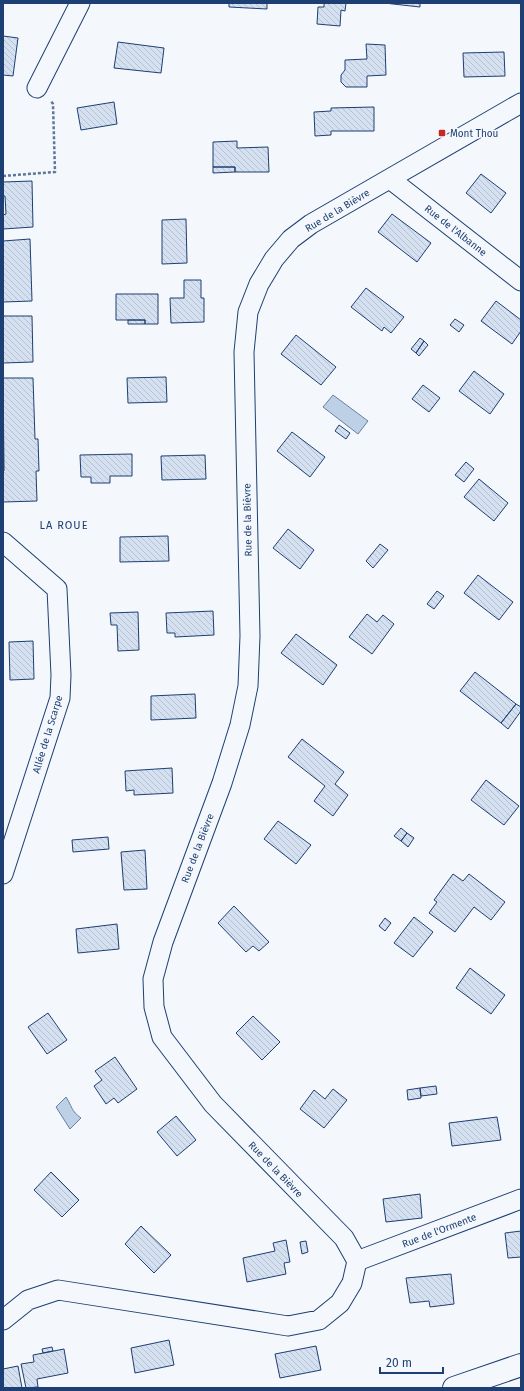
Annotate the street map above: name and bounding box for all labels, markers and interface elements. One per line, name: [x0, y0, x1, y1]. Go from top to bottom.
marker: Mont Thou: [437, 128, 447, 138]
place label: Mont Thou: [450, 128, 498, 140]
street label: Rue de la Bièvre: [303, 187, 372, 235]
street label: Rue de l'Albanne: [422, 203, 489, 259]
street label: Rue de la Bièvre: [241, 483, 255, 557]
district label: LA ROUE: [39, 519, 89, 532]
street label: Allée de la Scarpe: [30, 694, 66, 775]
street label: Rue de la Bièvre: [179, 812, 217, 885]
street label: Rue de la Bièvre: [246, 1139, 305, 1200]
street label: Rue de l'Ormente: [401, 1211, 478, 1251]
scale bar: [380, 1349, 443, 1375]
text: 20 m: [386, 1356, 412, 1370]

